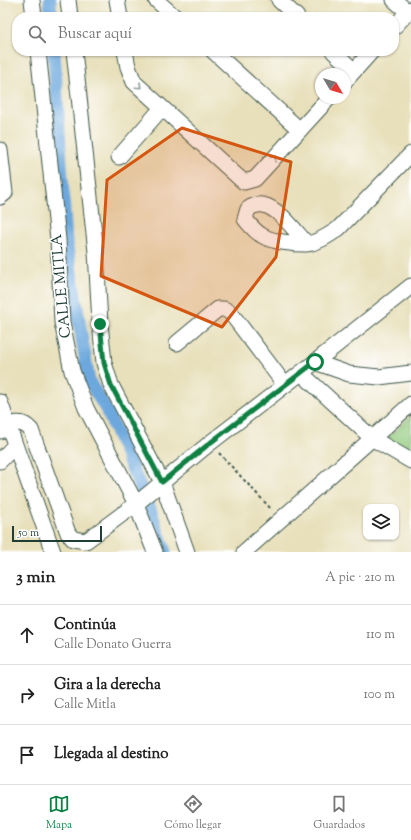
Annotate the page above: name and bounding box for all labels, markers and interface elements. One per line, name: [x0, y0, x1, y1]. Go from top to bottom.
search box: [12, 12, 399, 56]
icon: search: [26, 23, 48, 45]
text: Buscar aquí: [58, 24, 132, 45]
north arrow: [315, 68, 351, 104]
one-way arrow: [134, 82, 142, 89]
one-way arrow: [269, 156, 276, 163]
street label: CALLE MITLA: [47, 233, 77, 339]
route end: [91, 315, 109, 333]
route start: [306, 353, 324, 371]
map controls: [363, 504, 399, 540]
button: layers: [363, 504, 399, 540]
scale bar: [12, 524, 102, 543]
text: 50 m: [18, 525, 39, 541]
text: 3 min: [16, 566, 55, 590]
text: A pie · 210 m: [325, 569, 395, 587]
text: Continúa: [54, 615, 116, 636]
icon: ahead: [16, 624, 38, 646]
text: 110 m: [366, 626, 395, 644]
text: Calle Donato Guerra: [54, 636, 171, 654]
text: Gira a la derecha: [54, 675, 161, 696]
icon: right: [16, 684, 38, 706]
text: 100 m: [363, 686, 395, 704]
text: Calle Mitla: [54, 696, 116, 714]
icon: arrive: [16, 744, 38, 766]
text: Llegada al destino: [54, 744, 169, 765]
tab: Mapa: [46, 793, 72, 833]
tab: Cómo llegar: [164, 793, 221, 833]
tab: Guardados: [313, 793, 365, 833]

